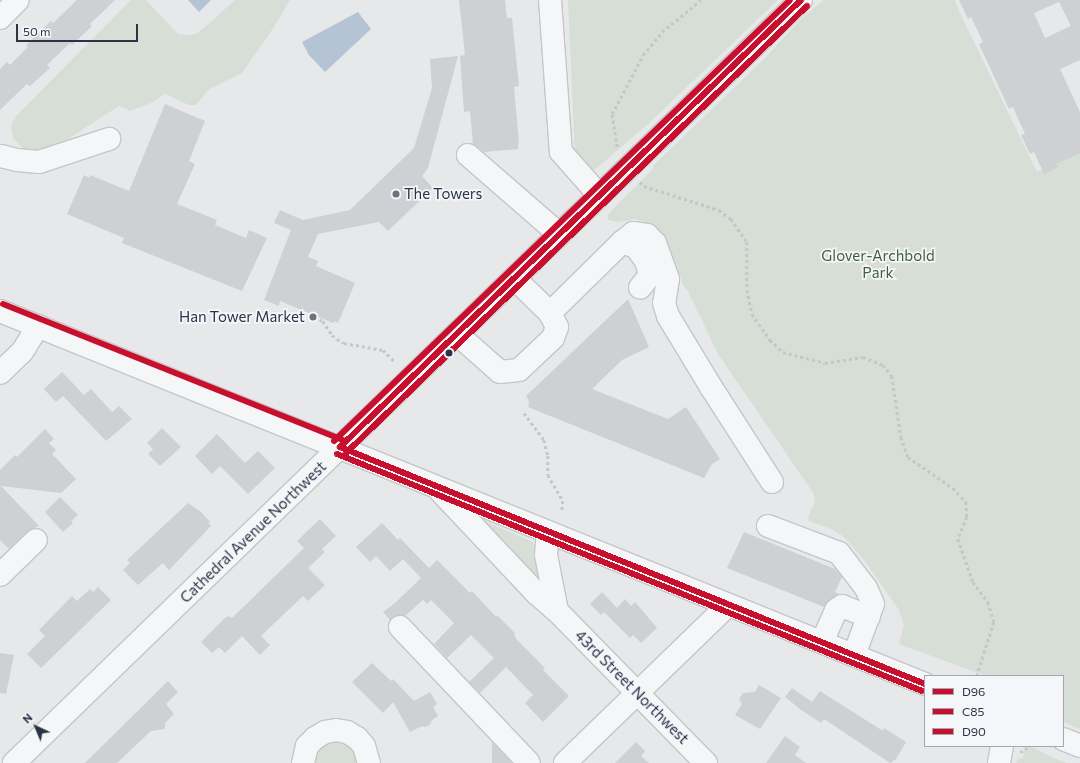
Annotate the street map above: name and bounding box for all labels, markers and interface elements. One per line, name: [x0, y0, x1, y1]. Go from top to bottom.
scale bar: [18, 16, 140, 42]
text: 50 m: [23, 24, 51, 38]
place label: The Towers: [404, 185, 482, 203]
marker: The Towers: [391, 189, 401, 199]
park label: Glover-Archbold Park: [821, 246, 935, 281]
place label: Han Tower Market: [179, 308, 305, 326]
marker: Han Tower Market: [308, 312, 318, 322]
unlabelled marker: [444, 348, 454, 358]
street label: Cathedral Avenue Northwest: [176, 457, 330, 607]
street label: 43rd Street Northwest: [571, 626, 693, 748]
legend: [924, 675, 1064, 747]
text: D96: [962, 684, 985, 698]
text: C85: [962, 704, 984, 718]
north arrow: [16, 707, 56, 747]
text: N: [20, 710, 35, 726]
text: D90: [962, 724, 986, 738]

